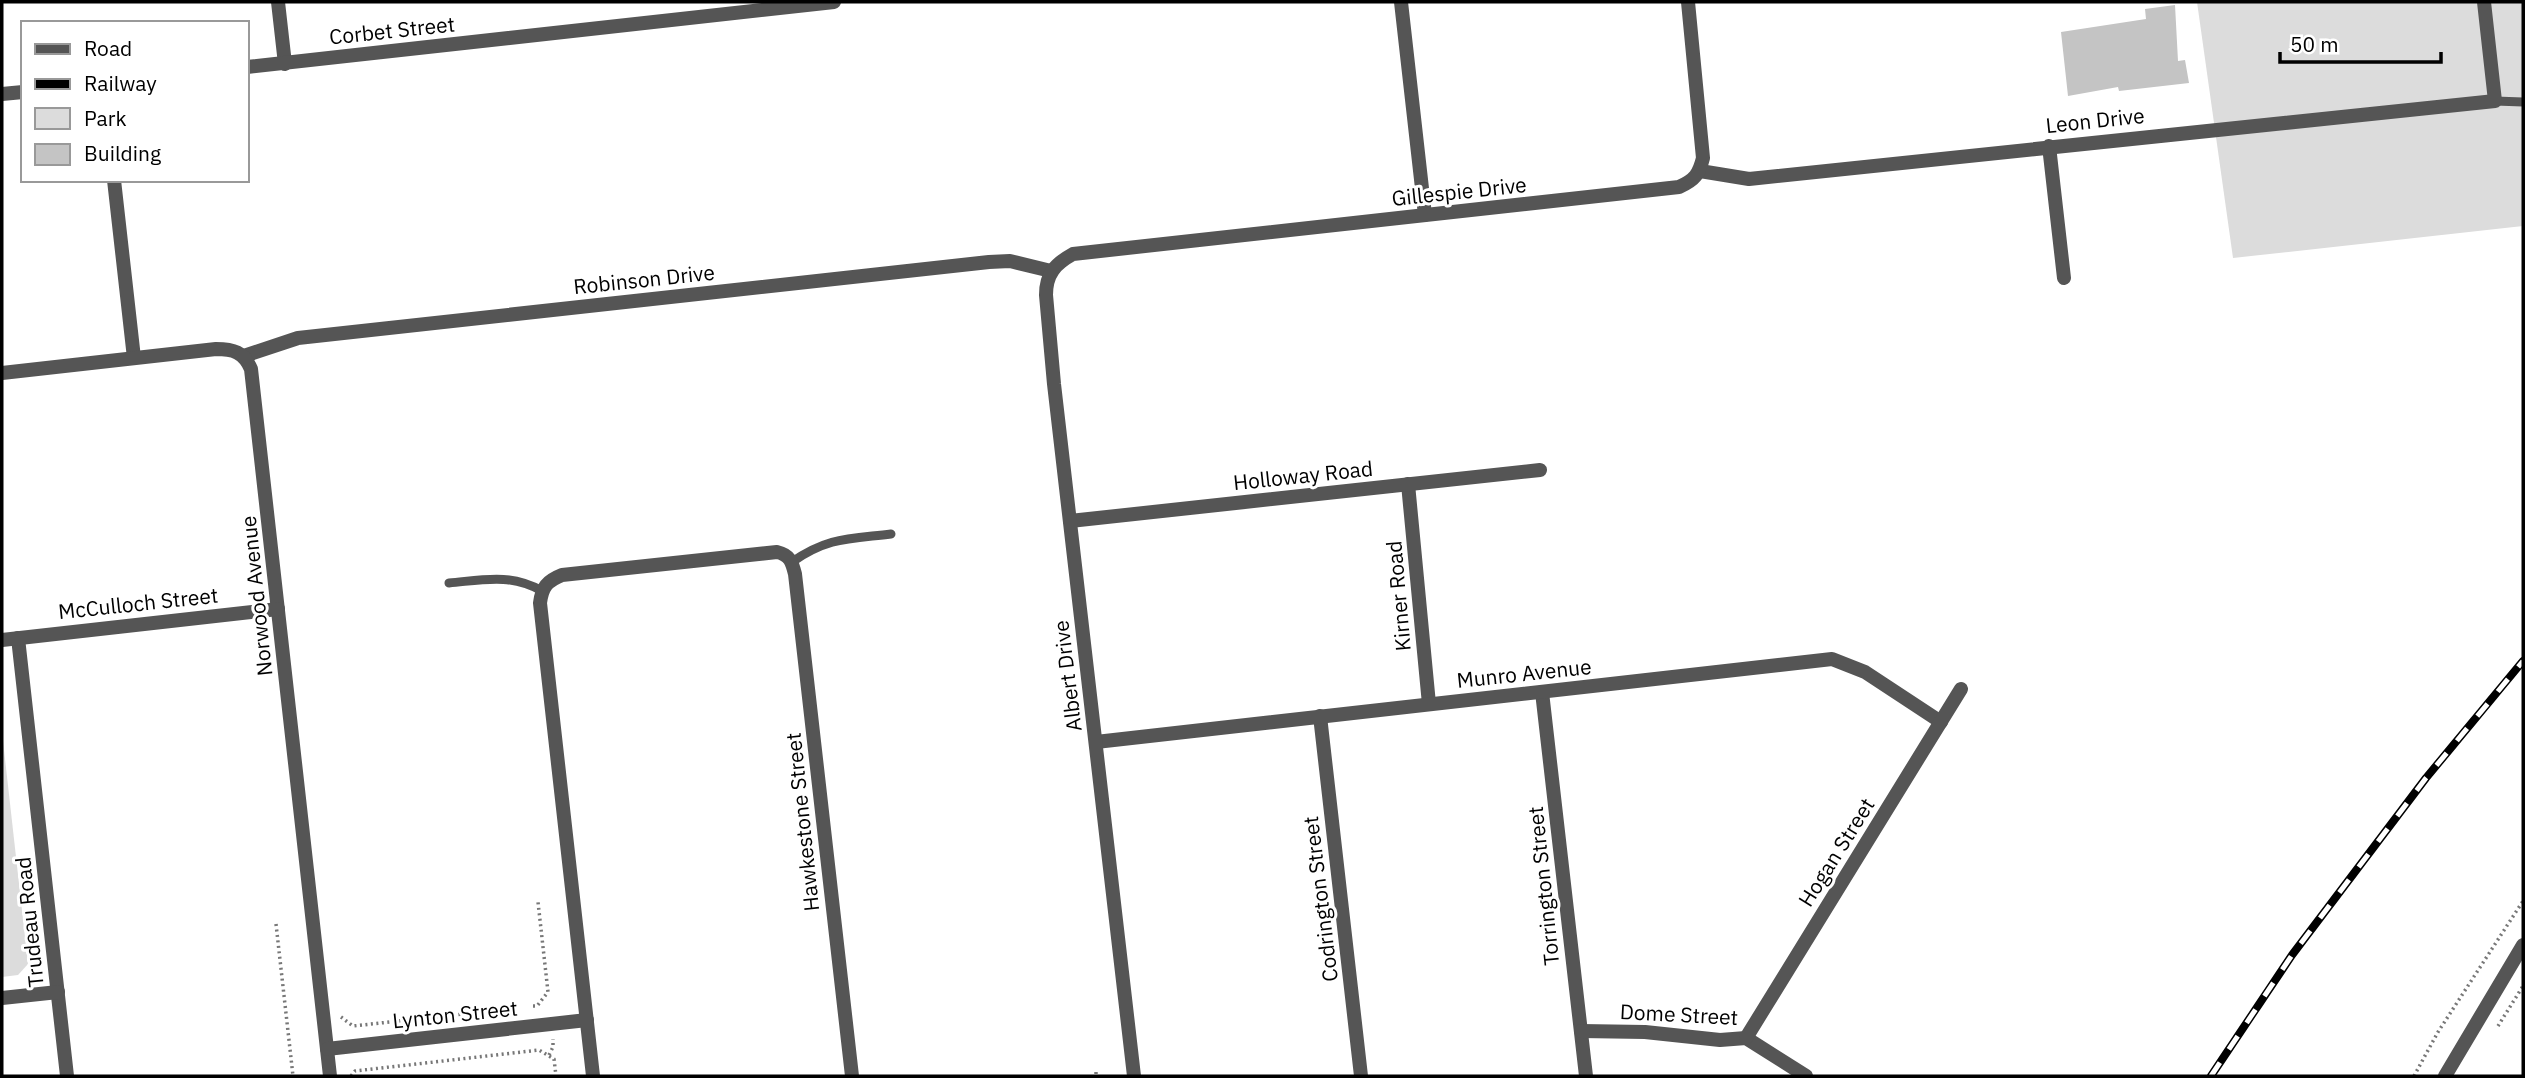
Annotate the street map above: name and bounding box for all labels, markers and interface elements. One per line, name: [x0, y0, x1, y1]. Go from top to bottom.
street label: Corbet Street: [328, 9, 456, 51]
legend: [21, 21, 248, 182]
scale bar: [2280, 21, 2441, 65]
text: 50 m: [2290, 30, 2339, 58]
text: Road: [84, 34, 132, 62]
text: Railway: [84, 69, 157, 97]
street label: Leon Drive: [2044, 101, 2146, 139]
text: Park: [84, 104, 127, 132]
text: Building: [84, 139, 161, 167]
street label: Gillespie Drive: [1390, 170, 1528, 212]
street label: Robinson Drive: [572, 258, 716, 300]
street label: Holloway Road: [1232, 454, 1374, 496]
street label: Norwood Avenue: [234, 514, 278, 678]
street label: Kirner Road: [1379, 540, 1417, 652]
street label: McCulloch Street: [57, 581, 219, 625]
street label: Albert Drive: [1046, 619, 1088, 733]
street label: Munro Avenue: [1455, 652, 1593, 694]
street label: Hawkestone Street: [779, 731, 825, 913]
street label: Hogan Street: [1791, 792, 1881, 912]
street label: Torrington Street: [1521, 805, 1565, 967]
street label: Codrington Street: [1296, 815, 1344, 983]
street label: Trudeau Road: [8, 855, 50, 989]
street label: Lynton Street: [391, 994, 519, 1034]
street label: Dome Street: [1619, 997, 1739, 1031]

